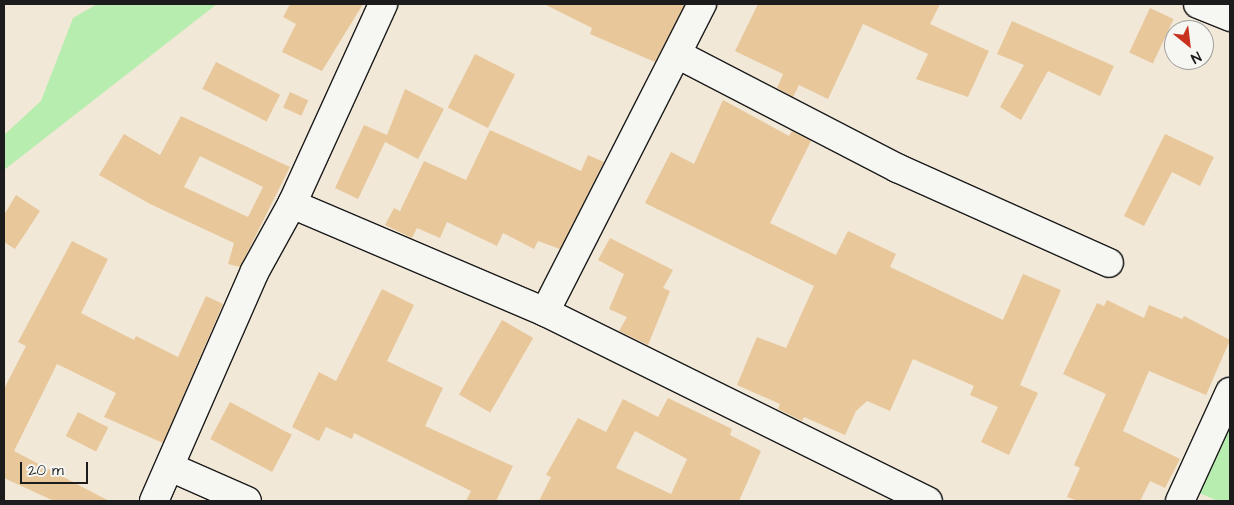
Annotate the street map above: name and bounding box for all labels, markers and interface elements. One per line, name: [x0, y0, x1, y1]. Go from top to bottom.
north arrow: [1164, 20, 1214, 70]
text: N: [1187, 46, 1204, 68]
scale bar: [22, 452, 90, 484]
text: 20 m: [28, 460, 64, 481]

